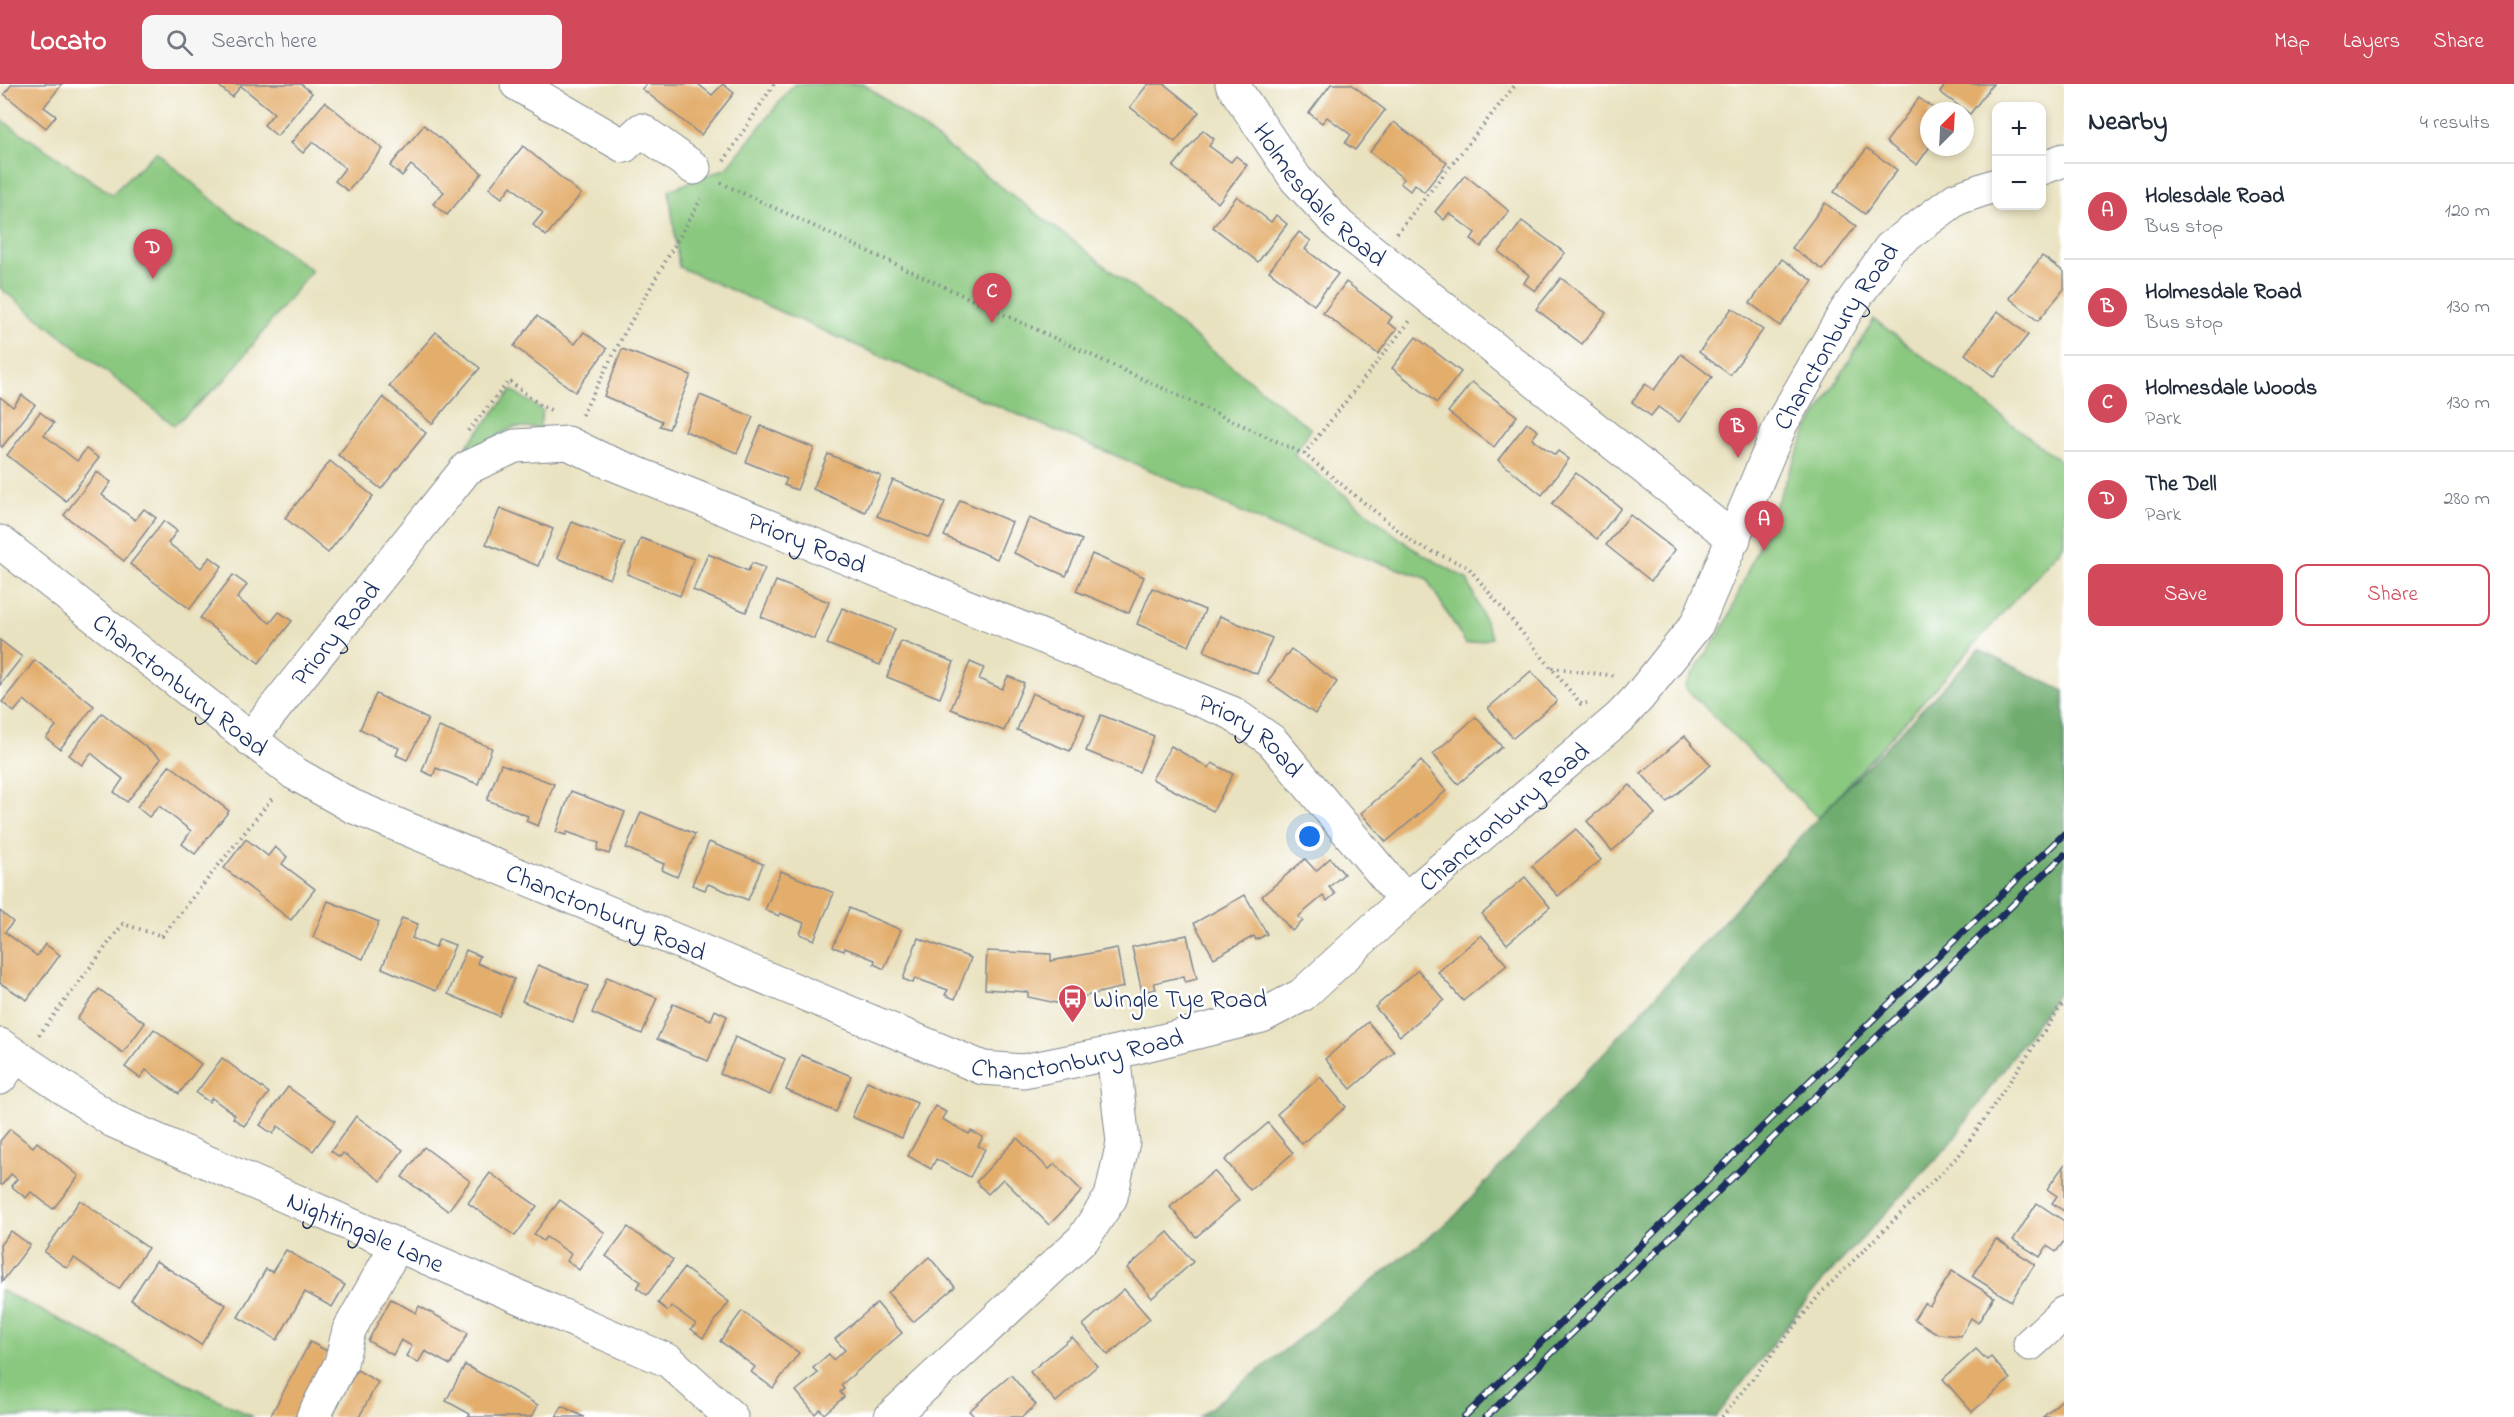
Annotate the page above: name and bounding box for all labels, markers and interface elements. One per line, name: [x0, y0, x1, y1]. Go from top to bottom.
search box: [142, 15, 562, 69]
text: Locato: [30, 22, 106, 63]
icon: search: [163, 26, 196, 59]
text: Search here: [211, 26, 317, 58]
text: Map: [2274, 27, 2310, 57]
text: Layers: [2343, 27, 2400, 57]
text: Share: [2433, 27, 2484, 57]
north arrow: [1920, 102, 1974, 156]
map controls: [1992, 102, 2046, 210]
button: +: [1992, 102, 2046, 156]
text: Nearby: [2088, 104, 2167, 142]
text: 4 results: [2420, 109, 2490, 138]
street label: Holmesdale Road: [1241, 116, 1394, 278]
button: −: [1992, 156, 2046, 210]
text: Holesdale Road: [2145, 181, 2284, 213]
text: A: [2101, 197, 2114, 226]
text: 120 m: [2445, 197, 2490, 226]
text: Bus stop: [2145, 213, 2223, 242]
pin: D: [134, 230, 172, 279]
street label: Chanctonbury Road: [1765, 236, 1910, 438]
pin: C: [972, 274, 1012, 323]
text: Holmesdale Road: [2145, 277, 2302, 309]
text: B: [2101, 293, 2114, 322]
text: 130 m: [2446, 293, 2490, 322]
text: Bus stop: [2145, 309, 2223, 338]
text: Holmesdale Woods: [2145, 373, 2317, 405]
text: C: [2102, 389, 2113, 418]
text: 130 m: [2446, 389, 2490, 418]
text: Park: [2145, 405, 2181, 434]
pin: B: [1718, 408, 1758, 458]
text: The Dell: [2145, 469, 2217, 501]
text: D: [2100, 485, 2115, 514]
text: 280 m: [2443, 485, 2490, 514]
text: Park: [2145, 501, 2181, 530]
pin: A: [1744, 502, 1784, 551]
street label: Priory Road: [741, 504, 872, 586]
button: Save: [2088, 564, 2283, 626]
button: Share: [2295, 564, 2490, 626]
street label: Priory Road: [283, 574, 392, 696]
street label: Chanctonbury Road: [83, 605, 275, 768]
street label: Priory Road: [1192, 685, 1311, 788]
street label: Chanctonbury Road: [1412, 734, 1600, 902]
your location: [1295, 822, 1324, 851]
street label: Chanctonbury Road: [499, 856, 712, 973]
bus stop icon: Wingle Tye Road: [1056, 982, 1088, 1024]
place label: Wingle Tye Road: [1093, 982, 1267, 1020]
street label: Chanctonbury Road: [964, 1020, 1188, 1093]
street label: Nightingale Lane: [280, 1183, 450, 1285]

